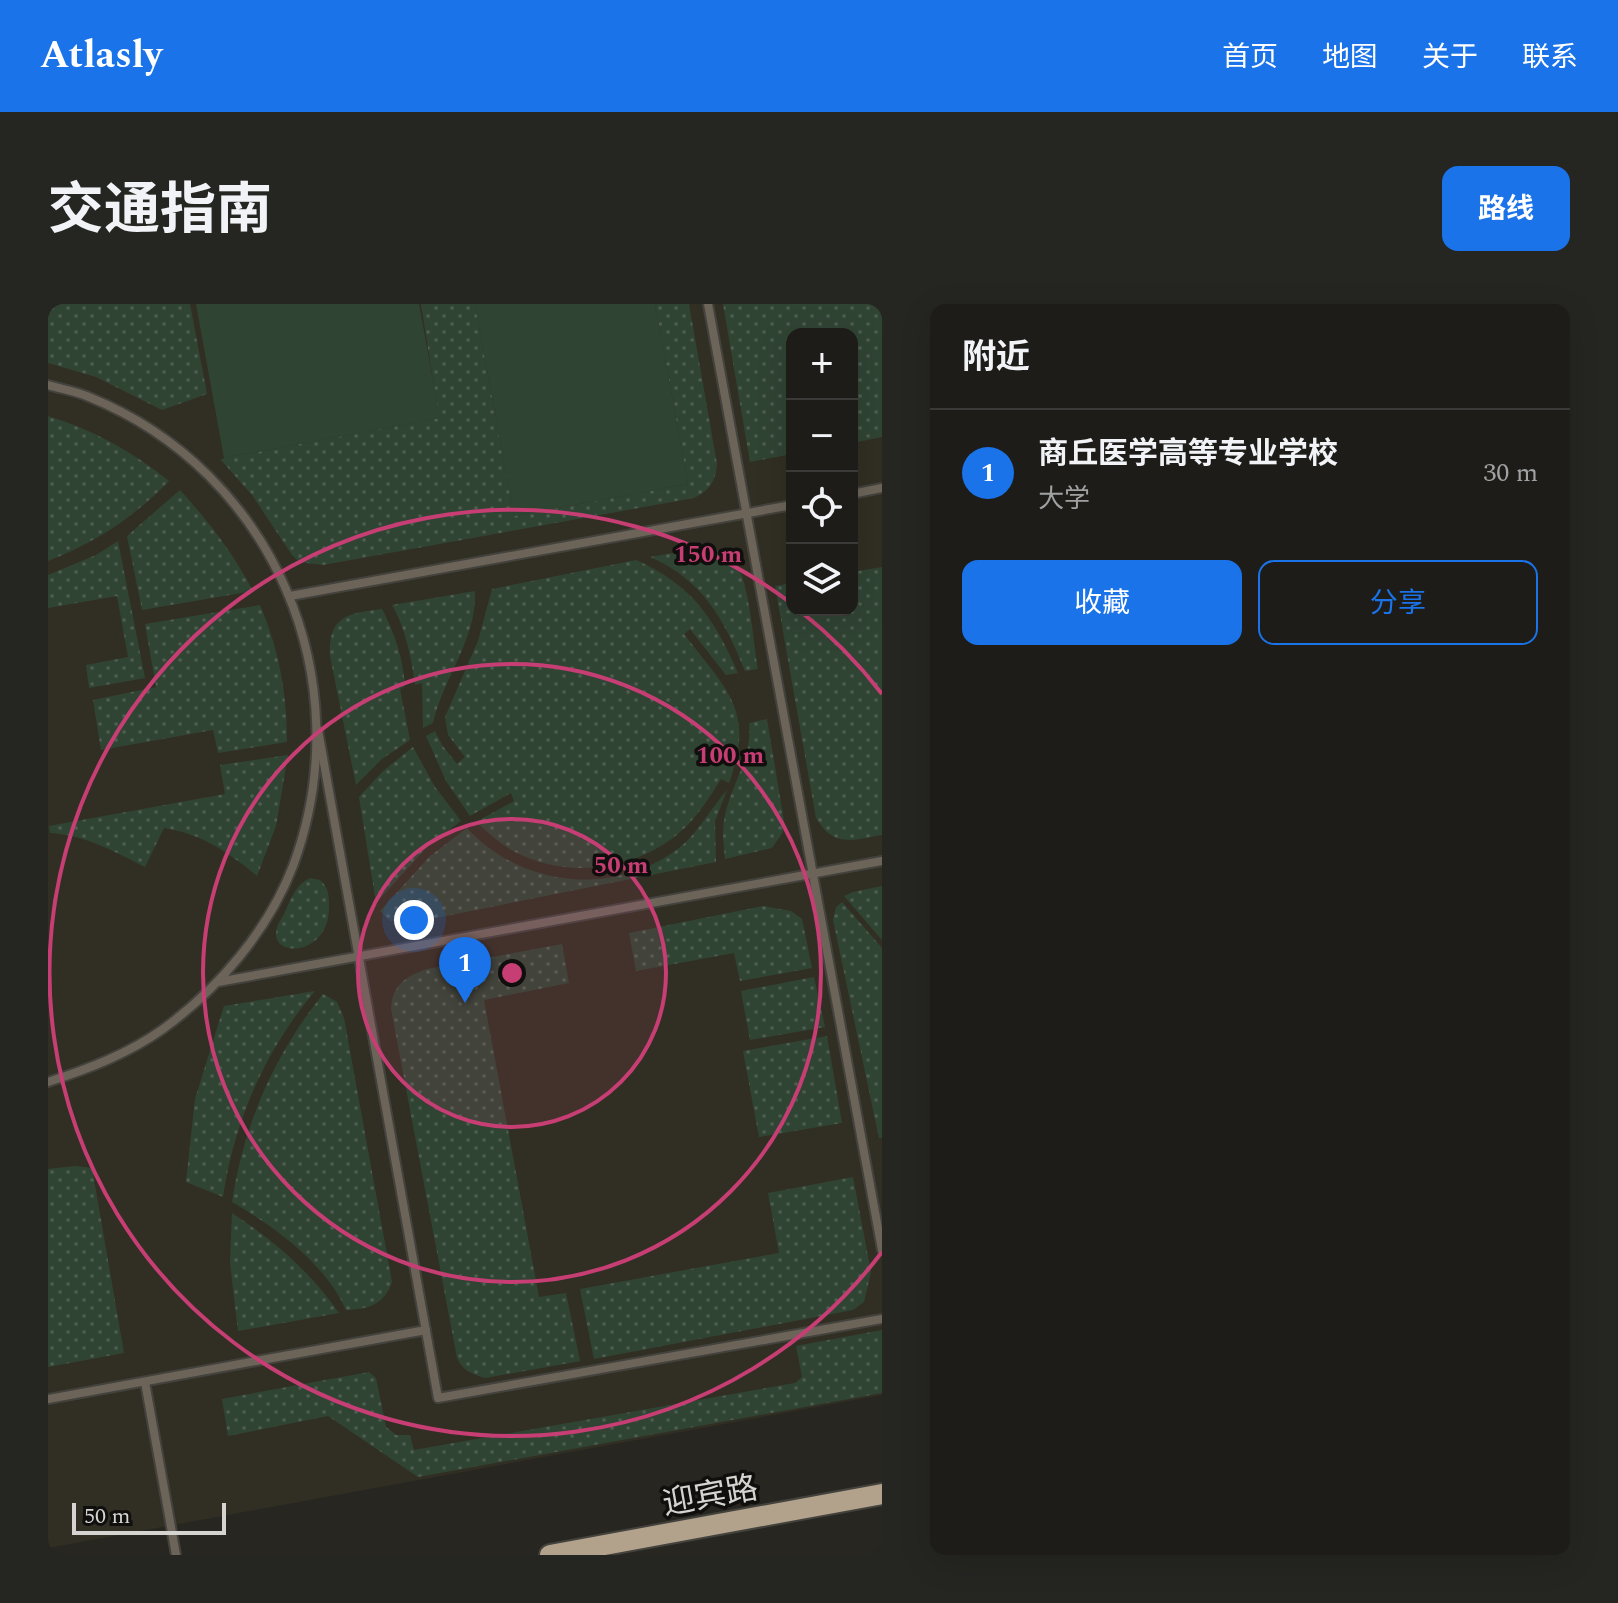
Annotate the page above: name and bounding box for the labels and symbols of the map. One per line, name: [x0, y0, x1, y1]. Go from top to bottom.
text: 150 m: [674, 537, 742, 573]
text: 100 m: [696, 738, 764, 774]
text: 50 m: [594, 848, 649, 884]
your location: [394, 900, 434, 940]
pin: 1: [439, 937, 491, 1003]
centre of rings: [498, 959, 526, 987]
street label: 迎宾路: [659, 1464, 762, 1529]
scale bar: [72, 1499, 226, 1535]

